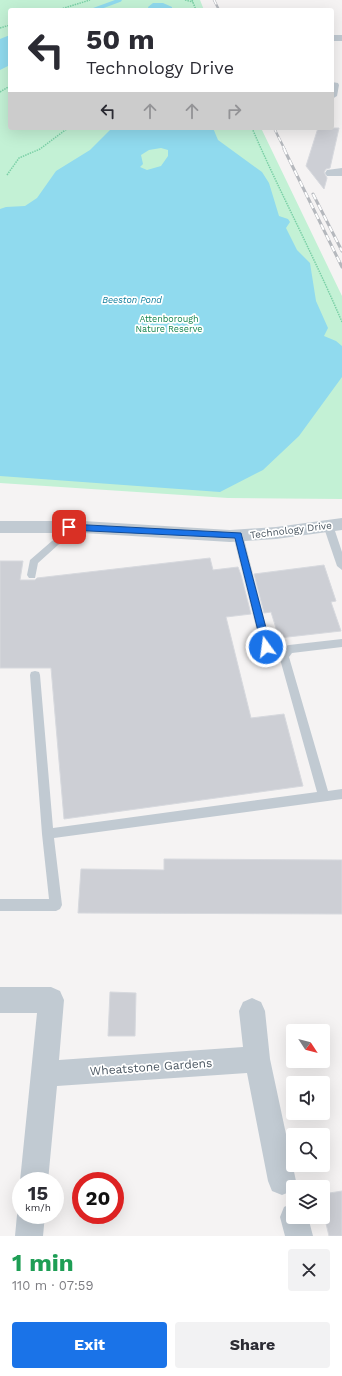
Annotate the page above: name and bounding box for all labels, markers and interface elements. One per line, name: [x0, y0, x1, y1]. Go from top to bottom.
text: 50 m: [86, 23, 155, 56]
icon: left: [20, 24, 72, 76]
text: Technology Drive: [86, 57, 234, 78]
icon: left: [97, 100, 119, 122]
icon: ahead: [139, 100, 161, 122]
icon: ahead: [181, 100, 203, 122]
icon: right: [223, 100, 245, 122]
water label: Beeston Pond: [102, 295, 162, 305]
park label: Attenborough Nature Reserve: [135, 314, 203, 334]
pin: [52, 510, 86, 544]
icon: arrive: [58, 516, 80, 538]
street label: Technology Drive: [250, 520, 333, 540]
position arrow: [245, 626, 287, 668]
north arrow: [286, 1024, 330, 1068]
map controls: [286, 1024, 330, 1224]
street label: Wheatstone Gardens: [89, 1056, 213, 1078]
button: sound: [286, 1076, 330, 1120]
button: search: [286, 1128, 330, 1172]
speed limit sign: 20: [72, 1172, 124, 1224]
button: layers: [286, 1180, 330, 1224]
text: 15: [28, 1181, 48, 1205]
text: km/h: [25, 1202, 51, 1213]
text: 1 min: [12, 1249, 74, 1277]
button: close: [288, 1249, 330, 1291]
text: 110 m · 07:59: [12, 1278, 93, 1293]
button: Exit: [12, 1322, 167, 1368]
button: Share: [175, 1322, 330, 1368]

